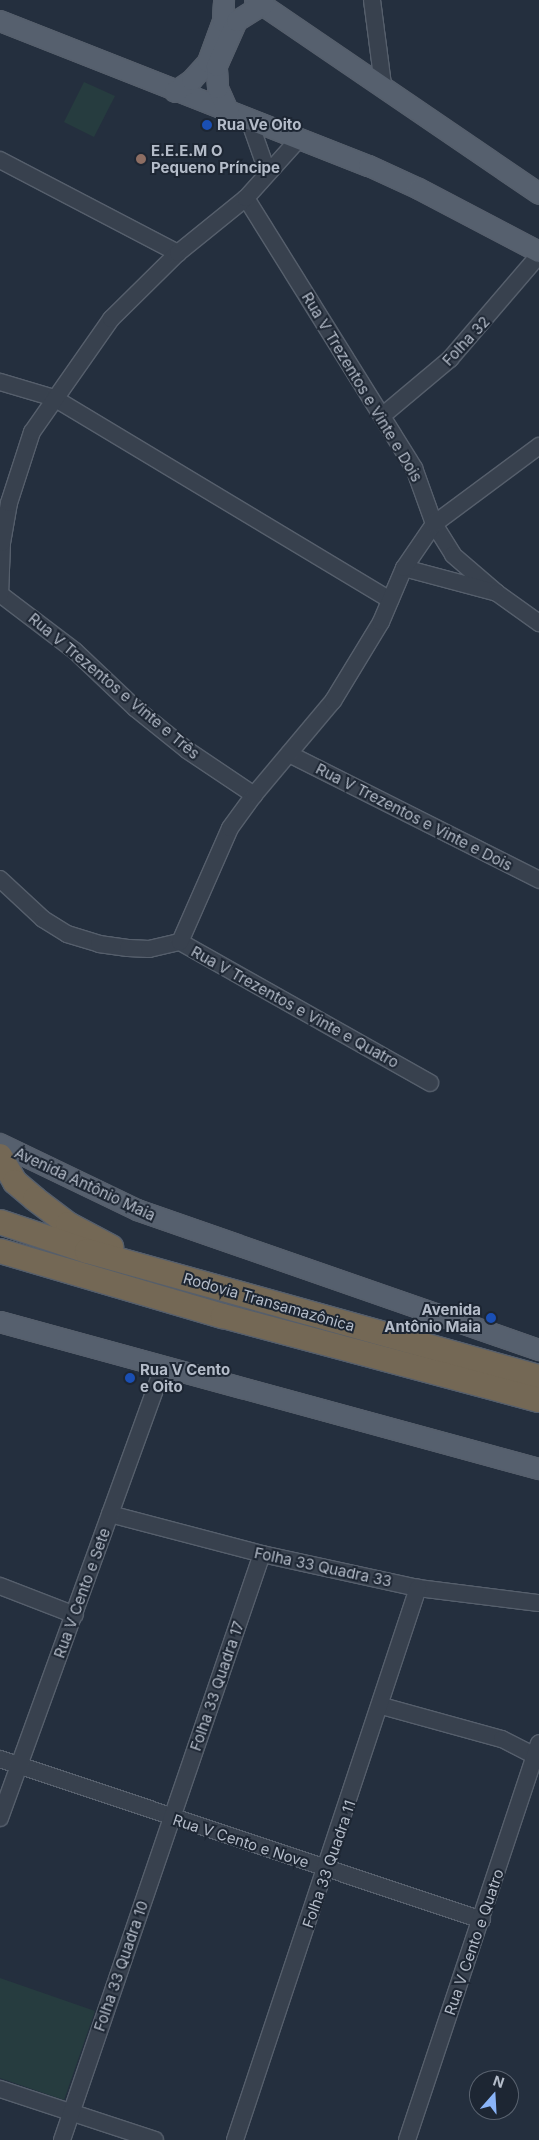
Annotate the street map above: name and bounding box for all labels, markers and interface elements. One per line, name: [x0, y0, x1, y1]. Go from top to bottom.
place label: Rua Ve Oito: [217, 116, 301, 134]
marker: Rua Ve Oito: [201, 119, 213, 131]
place label: E.E.E.M O Pequeno Príncipe: [151, 141, 280, 176]
marker: E.E.E.M O Pequeno Príncipe: [135, 153, 147, 165]
street label: Rua V Trezentos e Vinte e Dois: [298, 289, 426, 485]
street label: Folha 32: [439, 313, 493, 369]
street label: Rua V Trezentos e Vinte e Três: [25, 609, 203, 763]
street label: Rua V Trezentos e Vinte e Dois: [313, 760, 515, 874]
street label: Rua V Trezentos e Vinte e Quatro: [188, 942, 402, 1072]
street label: Avenida Antônio Maia: [12, 1143, 158, 1225]
street label: Rodovia Transamazônica: [181, 1269, 357, 1335]
place label: Avenida Antônio Maia: [384, 1300, 481, 1335]
marker: Avenida Antônio Maia: [485, 1312, 497, 1324]
place label: Rua V Cento e Oito: [140, 1360, 230, 1395]
marker: Rua V Cento e Oito: [124, 1372, 136, 1384]
street label: Rua V Cento e Sete: [50, 1526, 114, 1660]
street label: Folha 33 Quadra 33: [253, 1544, 393, 1590]
street label: Folha 33 Quadra 17: [186, 1619, 248, 1753]
street label: Folha 33 Quadra 11: [299, 1798, 359, 1930]
street label: Rua V Cento e Nove: [171, 1810, 311, 1872]
street label: Rua V Cento e Quatro: [441, 1867, 507, 2017]
street label: Folha 33 Quadra 10: [90, 1898, 152, 2034]
north arrow: [469, 2070, 519, 2120]
text: N: [491, 2072, 507, 2091]

